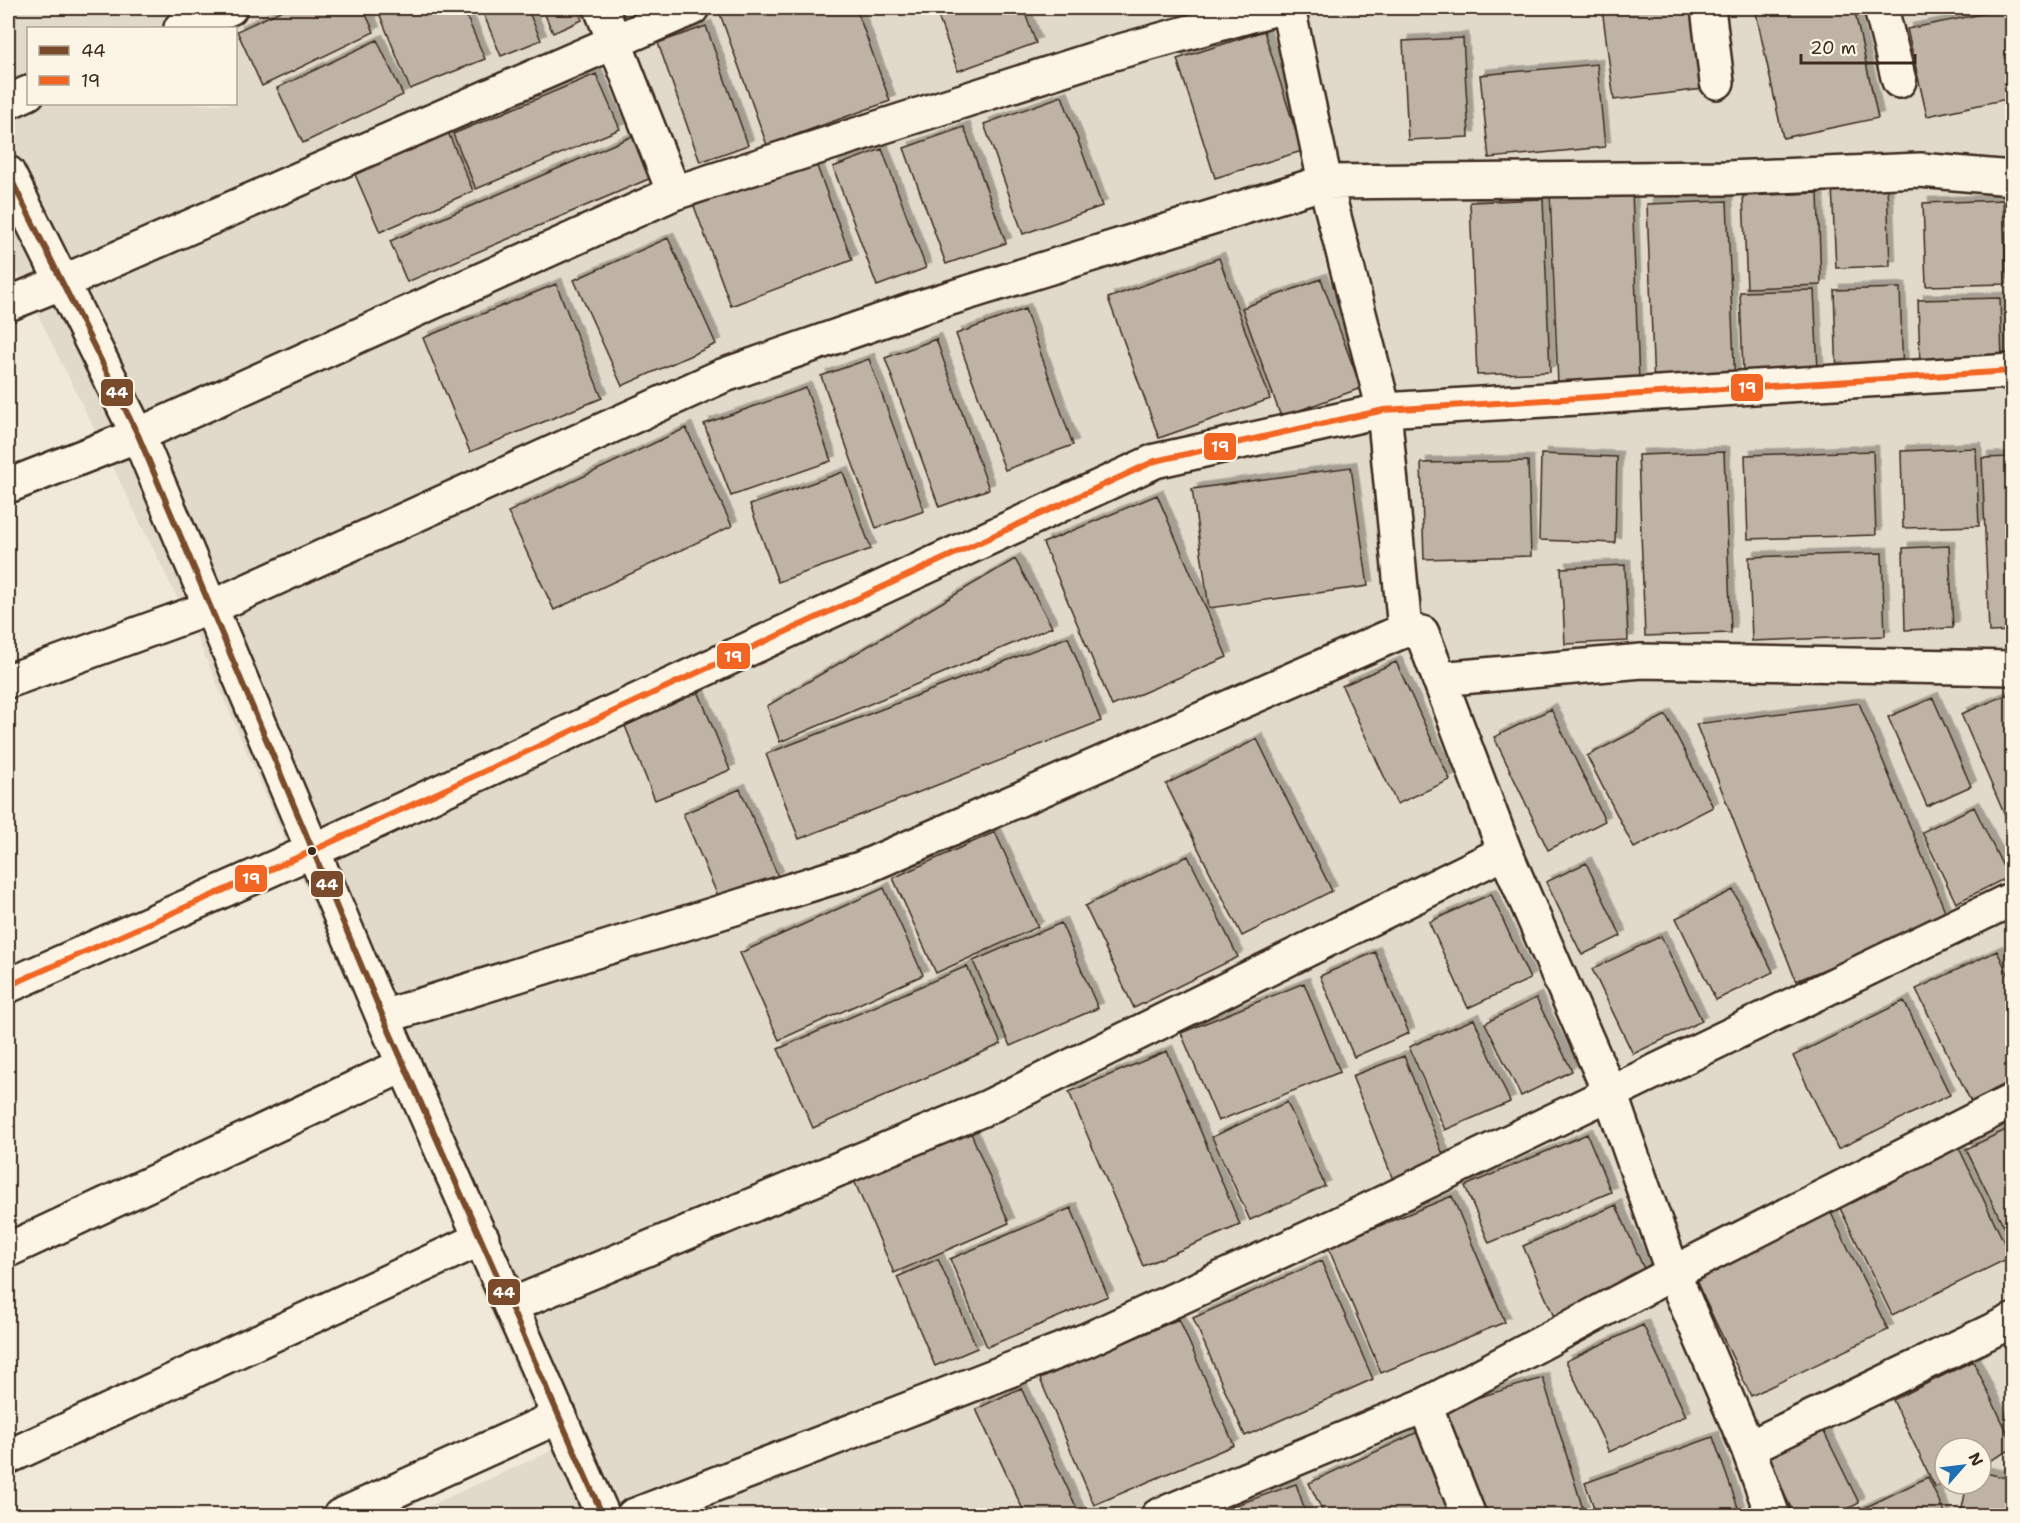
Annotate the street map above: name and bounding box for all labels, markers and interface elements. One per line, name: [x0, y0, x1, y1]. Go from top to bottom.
legend: [27, 27, 237, 105]
scale bar: [1801, 27, 1915, 65]
text: 20 m: [1810, 36, 1856, 60]
text: 44: [81, 39, 106, 63]
text: 19: [81, 69, 100, 93]
line badge: 19: [1730, 373, 1764, 402]
text: 19: [1738, 377, 1756, 398]
line badge: 44: [100, 378, 134, 407]
text: 44: [106, 382, 128, 403]
line badge: 19: [1203, 432, 1237, 461]
text: 19: [1211, 436, 1229, 457]
line badge: 19: [716, 642, 751, 670]
text: 19: [724, 646, 742, 667]
unlabelled marker: [306, 845, 318, 857]
line badge: 19: [234, 864, 268, 893]
text: 19: [242, 868, 260, 889]
line badge: 44: [310, 870, 344, 898]
text: 44: [316, 874, 338, 895]
line badge: 44: [487, 1278, 521, 1306]
text: 44: [493, 1282, 515, 1303]
north arrow: [1933, 1436, 1993, 1496]
text: N: [1964, 1449, 1988, 1470]

